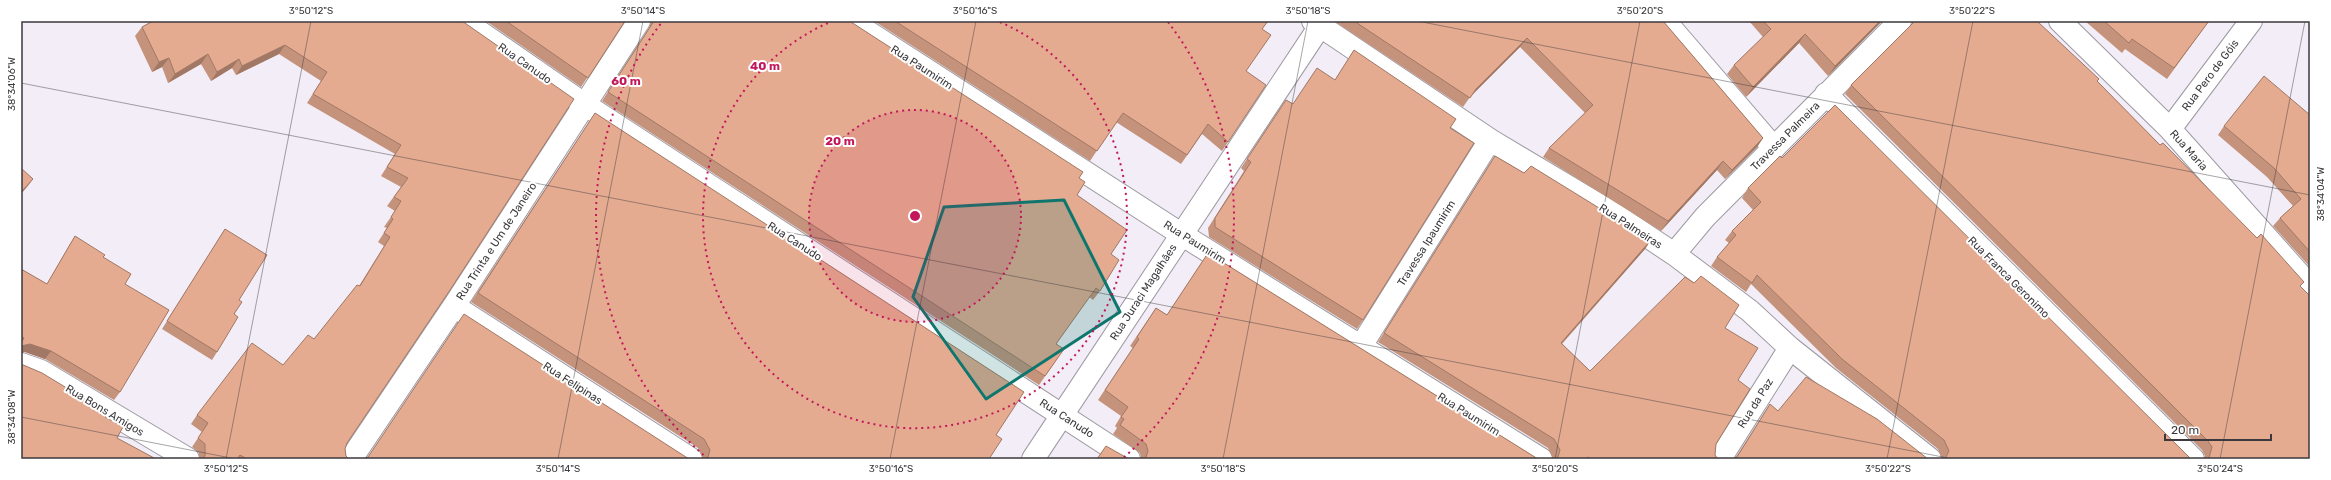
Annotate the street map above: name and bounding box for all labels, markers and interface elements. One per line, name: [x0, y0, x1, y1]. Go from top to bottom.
text: 3°50'12"S: [289, 5, 333, 17]
text: 3°50'14"S: [621, 5, 665, 17]
text: 3°50'16"S: [953, 5, 997, 17]
text: 3°50'18"S: [1286, 5, 1330, 17]
text: 3°50'20"S: [1617, 5, 1663, 17]
text: 3°50'22"S: [1949, 5, 1995, 17]
street label: Rua Pero de Góis: [2179, 37, 2242, 114]
street label: Rua Canudo: [496, 40, 554, 87]
street label: Rua Paumirim: [888, 43, 955, 92]
text: 38°34'06"W: [6, 57, 18, 111]
text: 40 m: [750, 59, 780, 73]
text: 60 m: [611, 74, 641, 88]
street label: Travessa Palmeira: [1748, 99, 1822, 173]
street label: Rua Maria: [2167, 127, 2210, 173]
text: 20 m: [825, 134, 855, 148]
text: 38°34'04"W: [2315, 167, 2327, 221]
street label: Rua Trinta e Um de Janeiro: [453, 180, 539, 303]
street label: Travessa Ipaumirim: [1395, 198, 1458, 289]
street label: Rua Palmeiras: [1597, 201, 1665, 252]
centre of rings: [908, 209, 922, 223]
street label: Rua Paumirim: [1161, 218, 1229, 267]
street label: Rua Canudo: [765, 219, 824, 264]
street label: Rua Franca Geronimo: [1965, 234, 2052, 321]
street label: Rua Juraci Magalhães: [1107, 241, 1180, 343]
street label: Rua Felipinas: [541, 359, 605, 408]
street label: Rua da Paz: [1735, 376, 1776, 431]
street label: Rua Bons Amigos: [63, 382, 147, 439]
text: 38°34'08"W: [6, 390, 18, 444]
street label: Rua Paumirim: [1435, 390, 1503, 439]
street label: Rua Canudo: [1037, 396, 1096, 441]
scale bar: [2165, 416, 2271, 442]
text: 20 m: [2171, 423, 2199, 437]
text: 3°50'12"S: [204, 463, 248, 475]
text: 3°50'14"S: [536, 463, 580, 475]
text: 3°50'16"S: [869, 463, 913, 475]
text: 3°50'18"S: [1201, 463, 1245, 475]
text: 3°50'20"S: [1532, 463, 1578, 475]
text: 3°50'22"S: [1865, 463, 1911, 475]
text: 3°50'24"S: [2197, 463, 2243, 475]

